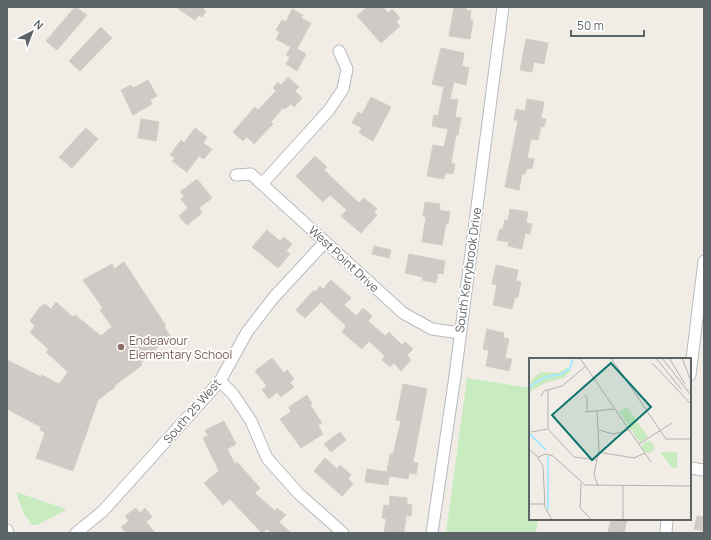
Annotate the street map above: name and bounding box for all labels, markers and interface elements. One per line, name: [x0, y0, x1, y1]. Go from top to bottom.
north arrow: [12, 12, 52, 52]
scale bar: [571, 12, 644, 38]
text: N: [31, 16, 47, 32]
text: 50 m: [577, 17, 604, 34]
street label: South Kerrybrook Drive: [451, 206, 485, 334]
street label: West Point Drive: [305, 222, 383, 296]
place label: Endeavour Elementary School: [129, 332, 232, 363]
marker: Endeavour Elementary School: [116, 342, 126, 352]
inset map: [529, 358, 691, 520]
street label: South 25 West: [159, 375, 225, 447]

